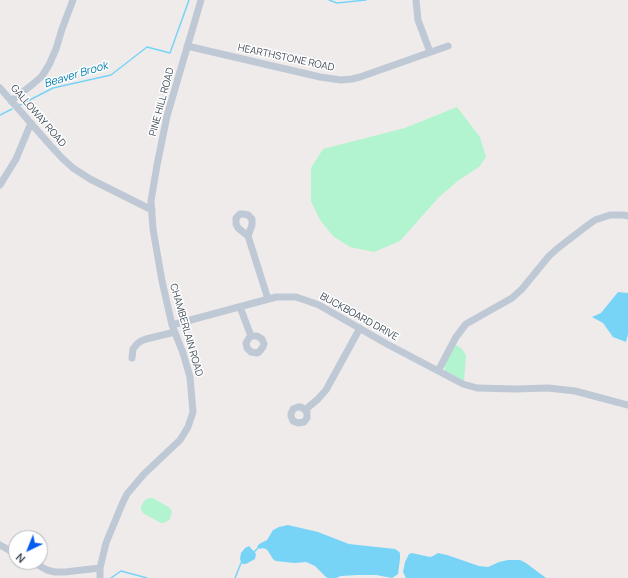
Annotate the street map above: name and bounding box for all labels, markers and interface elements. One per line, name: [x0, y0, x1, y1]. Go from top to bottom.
street label: HEARTHSTONE ROAD: [237, 42, 335, 74]
water label: Beaver Brook: [43, 59, 109, 91]
street label: PINE HILL ROAD: [147, 66, 177, 138]
street label: GALLOWAY ROAD: [8, 82, 68, 150]
street label: CHAMBERLAIN ROAD: [167, 282, 205, 378]
street label: BUCKBOARD DRIVE: [318, 290, 400, 344]
north arrow: [8, 530, 48, 570]
text: N: [12, 550, 28, 567]

